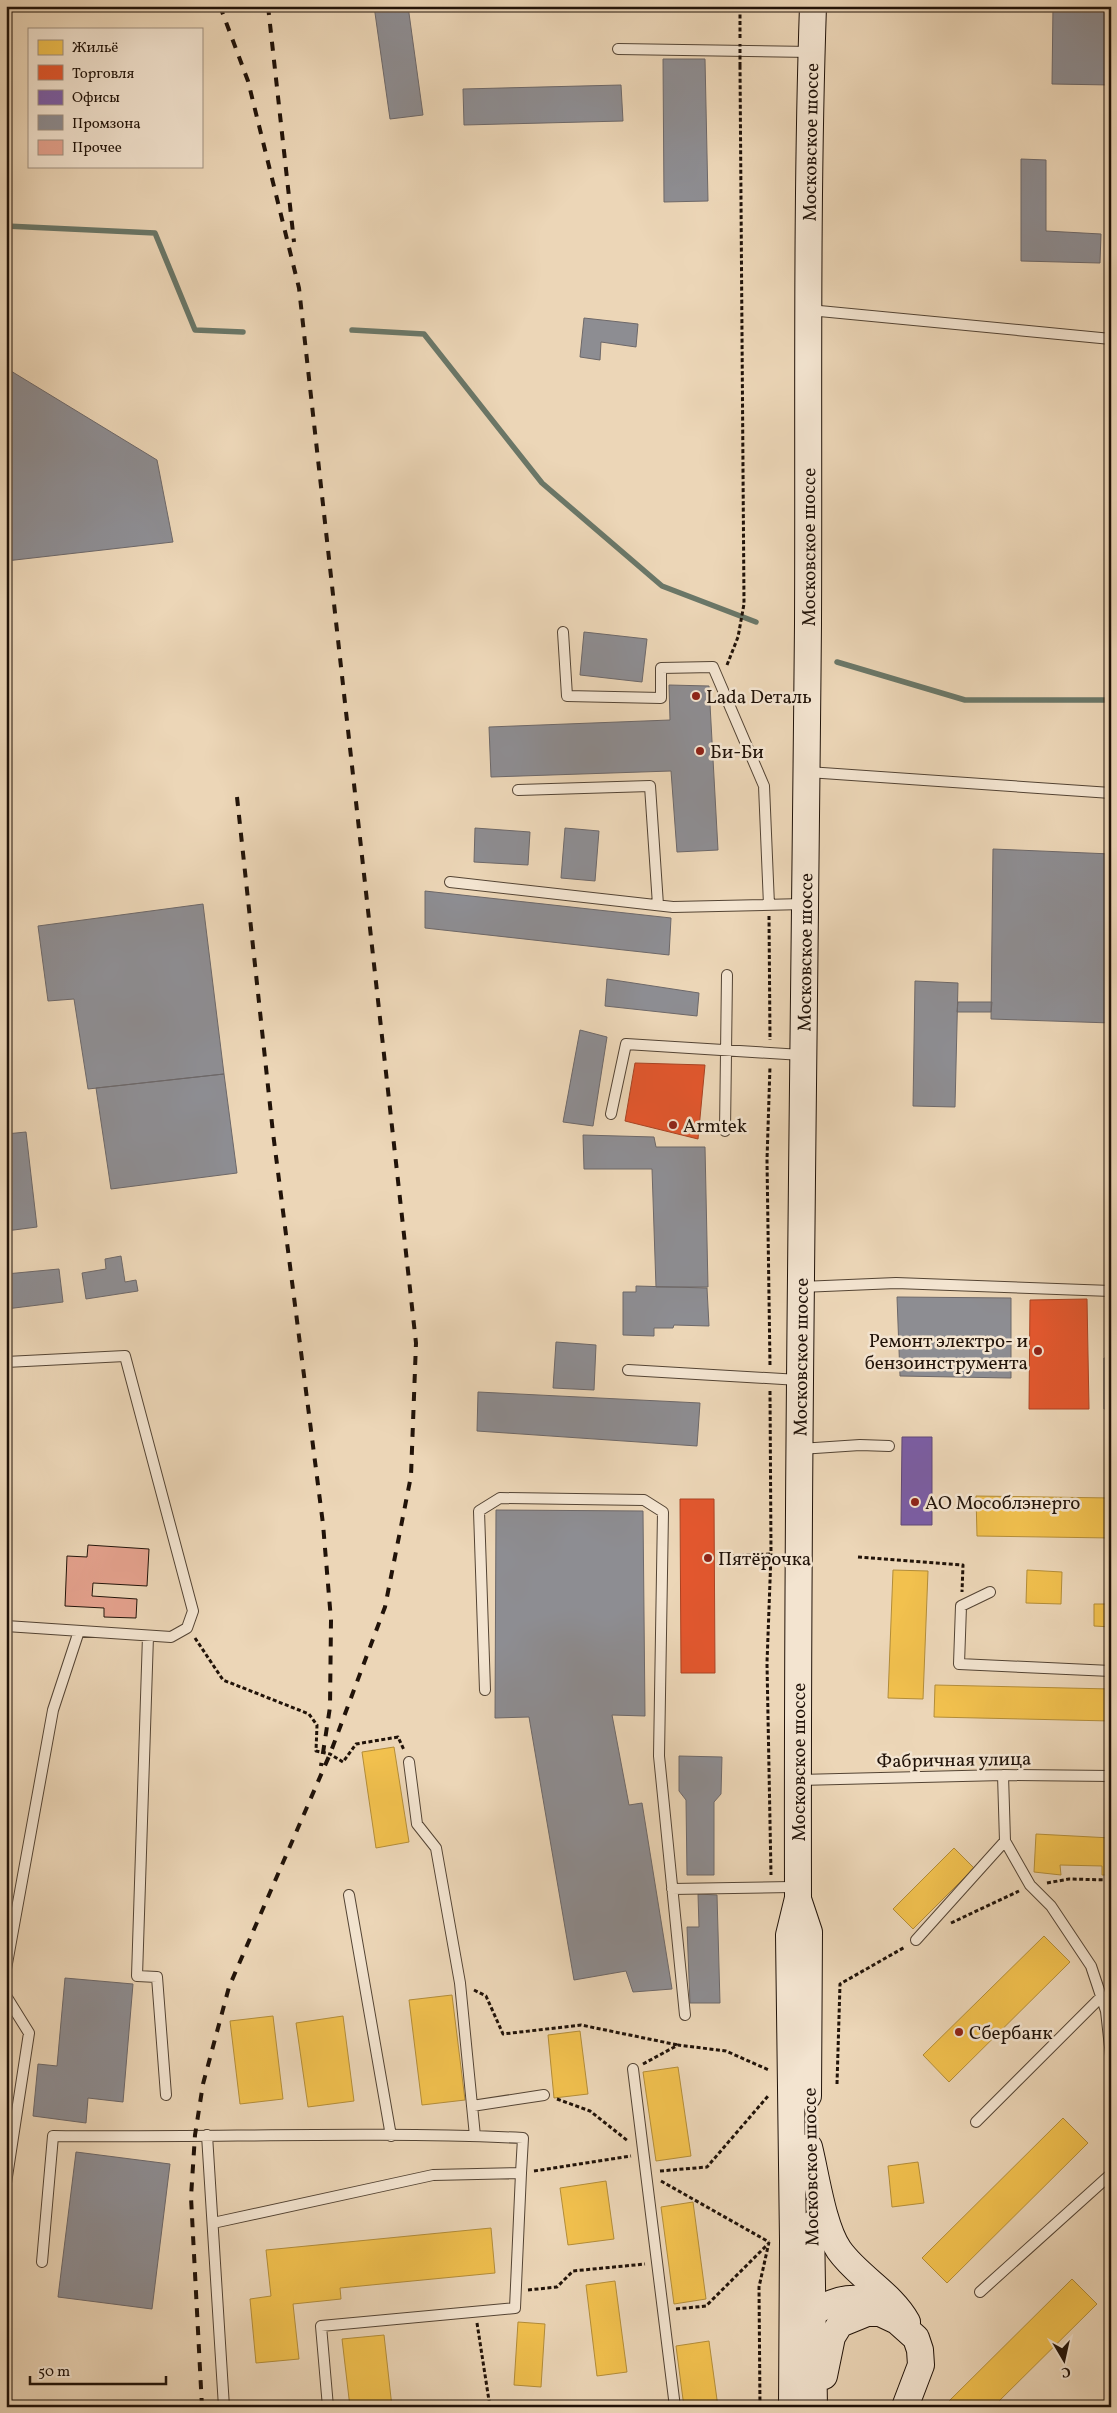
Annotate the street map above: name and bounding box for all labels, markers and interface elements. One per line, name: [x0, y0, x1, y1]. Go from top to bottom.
legend: [28, 28, 202, 168]
text: Жильё: [72, 38, 118, 59]
street label: Московское шоссе: [798, 63, 826, 222]
text: Торговля: [72, 64, 134, 85]
text: Офисы: [72, 88, 120, 109]
text: Промзона: [72, 114, 141, 135]
text: Прочее: [72, 138, 122, 159]
street label: Московское шоссе: [797, 468, 823, 627]
place label: Lada Dеталь: [706, 685, 812, 711]
marker: Lada Dеталь: [690, 690, 702, 702]
place label: Би-Би: [710, 740, 764, 766]
marker: Би-Би: [694, 745, 706, 757]
street label: Московское шоссе: [793, 873, 820, 1032]
place label: Armtek: [683, 1114, 747, 1140]
marker: Armtek: [667, 1119, 679, 1131]
street label: Московское шоссе: [789, 1278, 816, 1437]
place label: Ремонт электро- и бензоинструмента: [865, 1329, 1028, 1377]
marker: Ремонт электро- и бензоинструмента: [1032, 1345, 1044, 1357]
place label: АО Мособлэнерго: [925, 1491, 1080, 1517]
marker: АО Мособлэнерго: [909, 1496, 921, 1508]
place label: Пятёрочка: [718, 1547, 811, 1573]
marker: Пятёрочка: [702, 1552, 714, 1564]
street label: Московское шоссе: [787, 1683, 813, 1841]
street label: Фабричная улица: [877, 1747, 1032, 1775]
place label: Сбербанк: [969, 2021, 1053, 2047]
marker: Сбербанк: [953, 2026, 965, 2038]
street label: Московское шоссе: [798, 2087, 826, 2247]
north arrow: [1040, 2336, 1090, 2386]
scale bar: [30, 2353, 166, 2385]
text: С: [1060, 2361, 1072, 2381]
text: 50 m: [38, 2362, 70, 2383]

